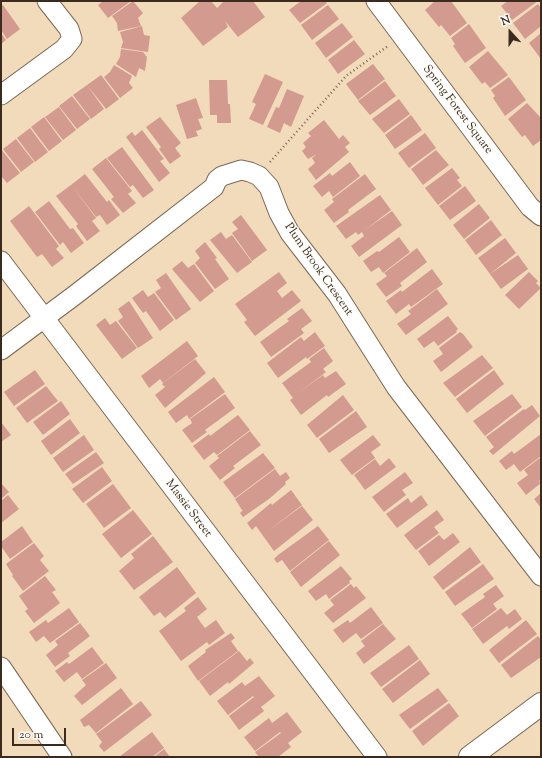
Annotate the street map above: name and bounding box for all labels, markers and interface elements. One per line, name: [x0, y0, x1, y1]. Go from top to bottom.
north arrow: [490, 12, 530, 52]
text: N: [499, 12, 513, 30]
street label: Spring Forest Square: [419, 63, 495, 157]
street label: Plum Brook Crescent: [281, 221, 355, 319]
street label: Massie Street: [162, 477, 214, 541]
scale bar: [14, 720, 68, 746]
text: 20 m: [19, 726, 43, 744]

